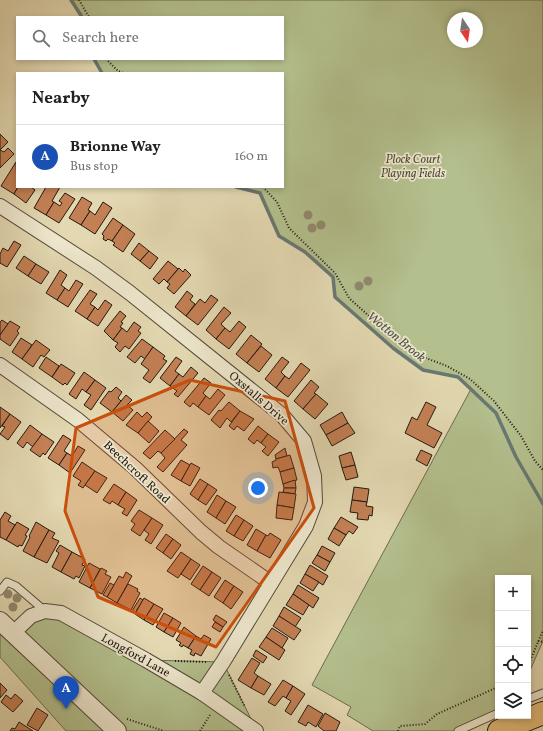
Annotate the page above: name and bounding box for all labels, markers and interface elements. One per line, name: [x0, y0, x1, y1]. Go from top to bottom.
north arrow: [447, 12, 483, 48]
search box: [16, 16, 284, 60]
icon: search: [30, 27, 52, 49]
text: Search here: [62, 28, 139, 49]
text: Nearby: [32, 87, 90, 110]
text: Brionne Way: [70, 137, 161, 158]
text: A: [40, 148, 50, 166]
text: 160 m: [234, 148, 268, 166]
park label: Plock Court Playing Fields: [381, 152, 446, 182]
text: Bus stop: [70, 158, 118, 176]
water label: Wotton Brook: [362, 308, 429, 367]
street label: Oxstalls Drive: [225, 368, 292, 429]
street label: Beechcroft Road: [100, 438, 173, 508]
your location: [248, 478, 268, 498]
map controls: [495, 575, 531, 719]
button: +: [495, 575, 531, 611]
button: −: [495, 611, 531, 647]
street label: Longford Lane: [98, 630, 173, 682]
button: locate: [495, 647, 531, 683]
pin: A: [53, 676, 79, 709]
button: layers: [495, 683, 531, 719]

